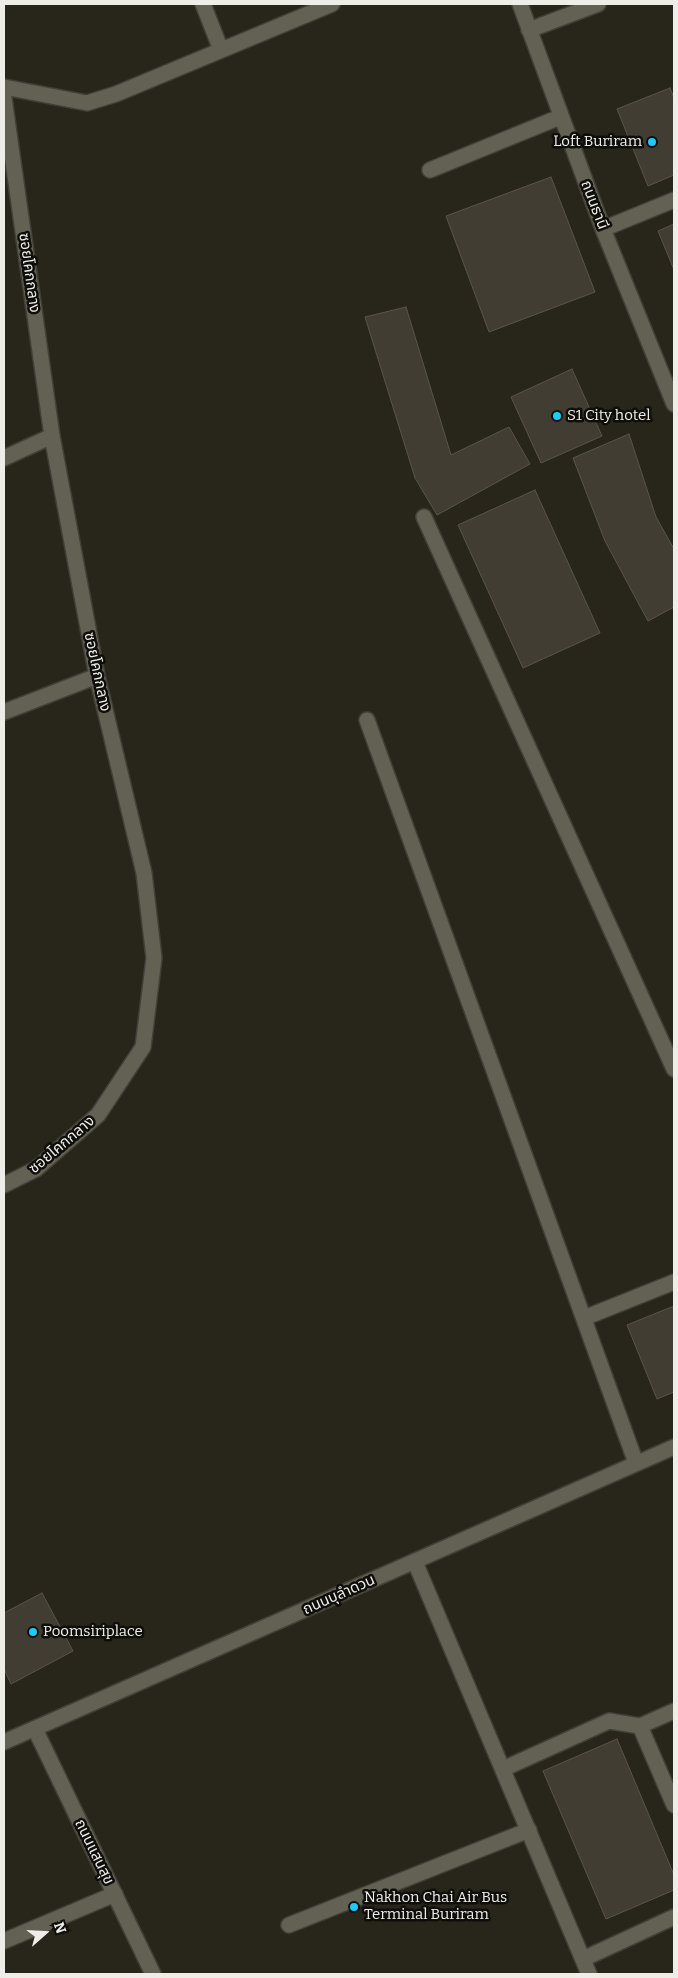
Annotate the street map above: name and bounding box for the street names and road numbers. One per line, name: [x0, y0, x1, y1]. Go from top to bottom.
street label: ถนนธานี: [576, 178, 612, 232]
street label: ซอยโคกกลาง: [15, 232, 43, 314]
street label: ซอยโคกกลาง: [80, 631, 114, 713]
street label: ซอยโคกกลาง: [25, 1112, 99, 1178]
street label: ถนนบุลำดวน: [300, 1571, 378, 1619]
street label: ถนนแสนสุข: [70, 1816, 118, 1888]

